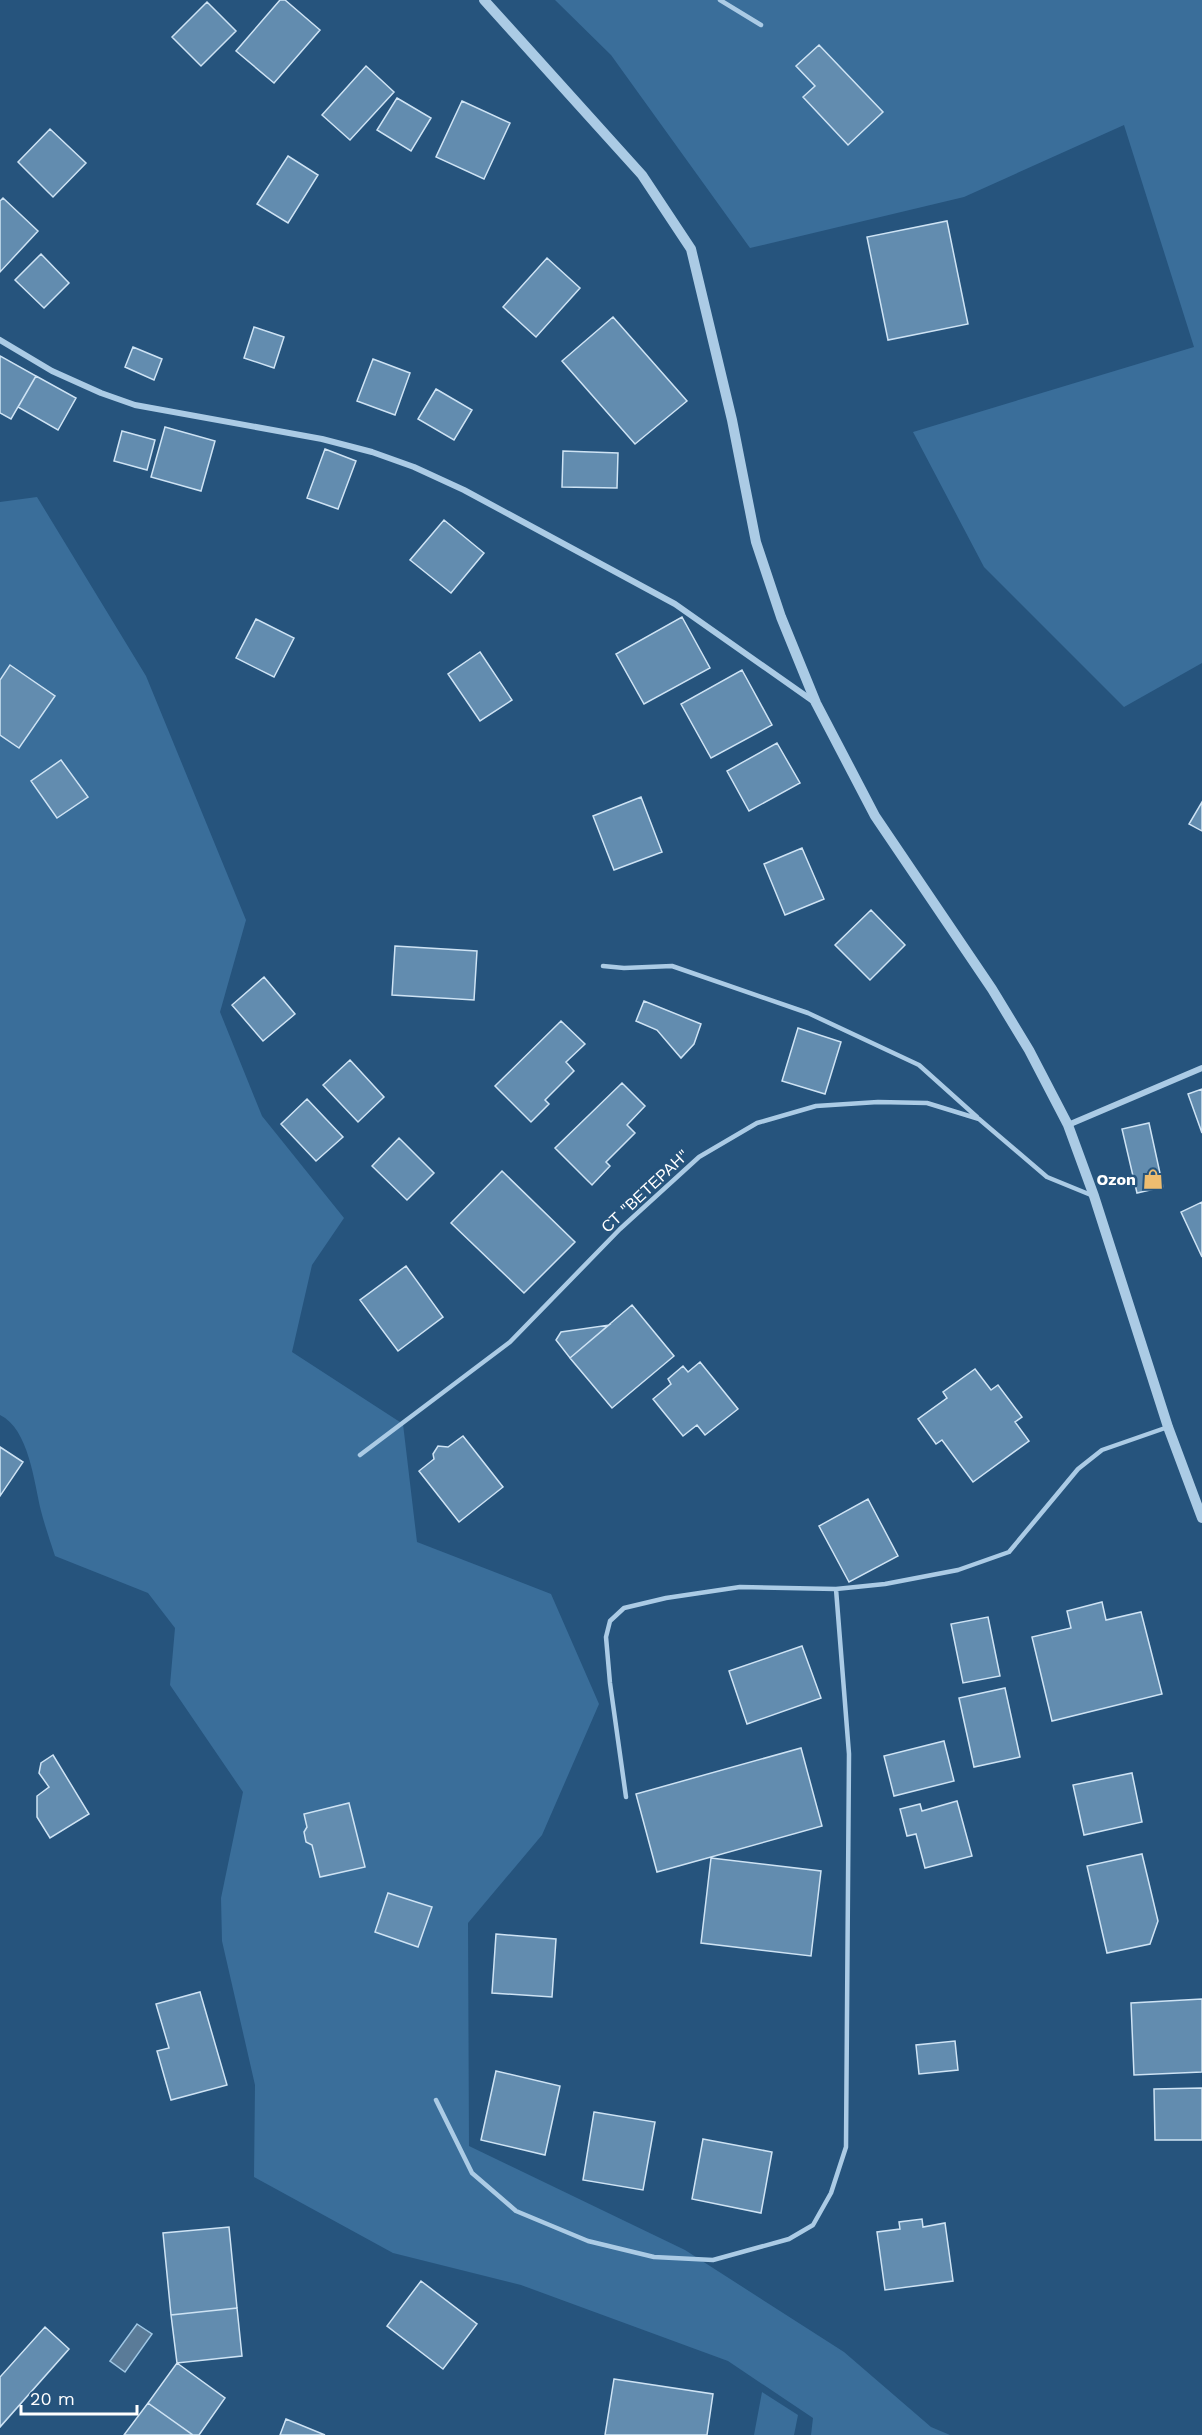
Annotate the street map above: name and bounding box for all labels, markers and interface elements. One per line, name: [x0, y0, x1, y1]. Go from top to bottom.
street label: СТ "ВЕТЕРАН": [597, 1146, 693, 1236]
shop icon: Ozon: [1141, 1167, 1165, 1191]
place label: Ozon: [1097, 1170, 1136, 1189]
scale bar: [21, 2378, 136, 2416]
text: 20 m: [30, 2388, 75, 2409]

